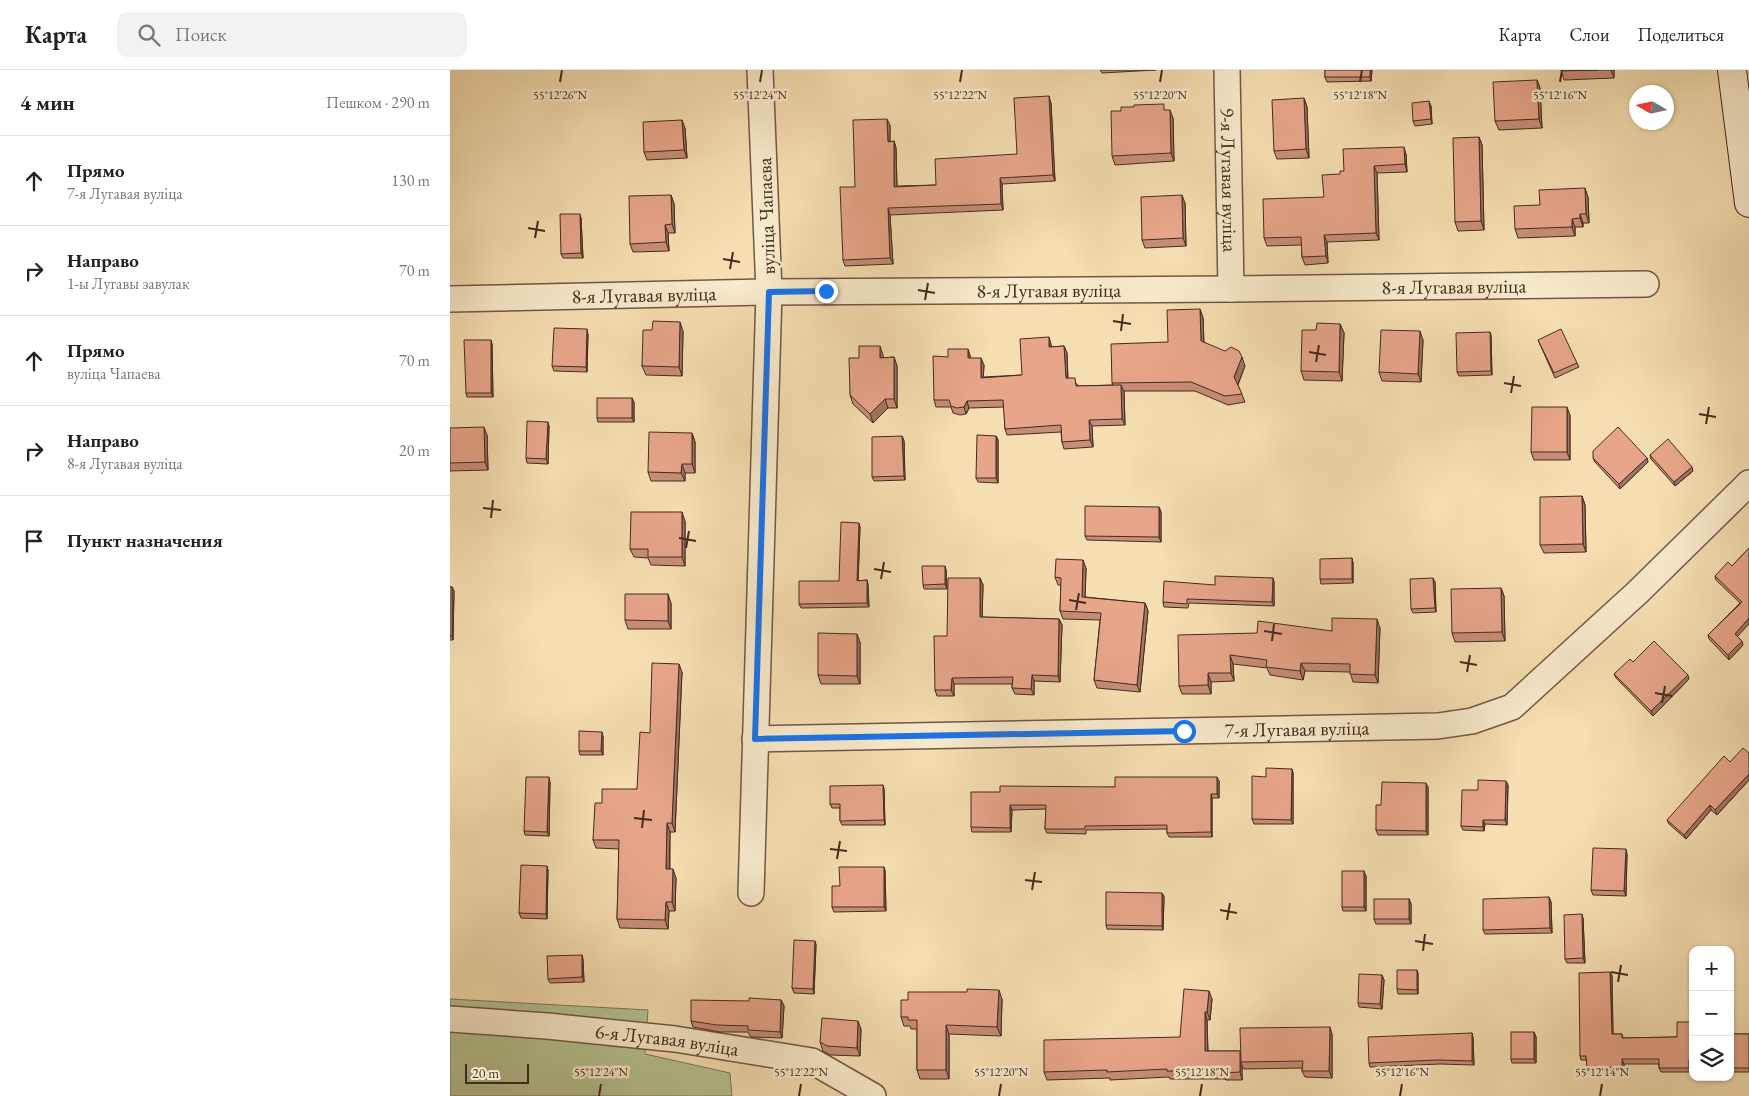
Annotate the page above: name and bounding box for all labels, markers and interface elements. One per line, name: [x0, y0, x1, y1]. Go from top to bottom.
search box: [117, 12, 467, 57]
text: Карта: [25, 19, 87, 50]
icon: search: [135, 21, 163, 49]
text: Поиск: [175, 22, 227, 47]
text: Карта: [1499, 23, 1542, 46]
text: Слои: [1570, 23, 1609, 46]
text: Поделиться: [1637, 23, 1724, 46]
north arrow: [1629, 85, 1674, 130]
text: 55°12'26"N: [533, 87, 587, 103]
text: 55°12'24"N: [733, 87, 787, 103]
text: 55°12'22"N: [933, 87, 987, 103]
text: 55°12'20"N: [1133, 87, 1187, 103]
text: 55°12'18"N: [1333, 87, 1387, 103]
text: 55°12'16"N: [1533, 87, 1587, 103]
text: 4 мин: [20, 89, 75, 116]
text: Пешком · 290 m: [326, 92, 430, 113]
street label: 9-я Лугавая вуліца: [1215, 107, 1243, 253]
street label: вуліца Чапаева: [751, 157, 781, 275]
text: Прямо: [67, 158, 125, 183]
icon: ahead: [20, 167, 48, 195]
text: 130 m: [391, 170, 430, 191]
text: 7-я Лугавая вуліца: [67, 183, 183, 204]
text: Направо: [67, 248, 139, 273]
icon: right: [20, 257, 48, 285]
text: 70 m: [399, 260, 430, 281]
street label: 8-я Лугавая вуліца: [1381, 272, 1526, 300]
text: 1-ы Лугавы завулак: [67, 273, 190, 294]
street label: 8-я Лугавая вуліца: [976, 277, 1121, 304]
street label: 8-я Лугавая вуліца: [571, 280, 717, 309]
route end: [815, 280, 838, 303]
text: Прямо: [67, 338, 125, 363]
icon: ahead: [20, 347, 48, 375]
text: 70 m: [399, 350, 430, 371]
text: вуліца Чапаева: [67, 363, 161, 384]
text: Направо: [67, 428, 139, 453]
icon: right: [20, 437, 48, 465]
text: 20 m: [399, 440, 430, 461]
text: 8-я Лугавая вуліца: [67, 453, 183, 474]
icon: arrive: [20, 527, 48, 555]
text: Пункт назначения: [67, 528, 223, 553]
street label: 7-я Лугавая вуліца: [1224, 714, 1370, 743]
route start: [1173, 720, 1196, 743]
map controls: [1689, 946, 1734, 1081]
button: +: [1689, 946, 1734, 991]
button: −: [1689, 991, 1734, 1036]
street label: 6-я Лугавая вуліца: [594, 1018, 741, 1062]
button: layers: [1689, 1036, 1734, 1081]
scale bar: [465, 1061, 529, 1084]
text: 20 m: [472, 1064, 499, 1082]
text: 55°12'24"N: [574, 1064, 628, 1080]
text: 55°12'22"N: [774, 1064, 828, 1080]
text: 55°12'20"N: [974, 1064, 1028, 1080]
text: 55°12'18"N: [1175, 1064, 1229, 1080]
text: 55°12'16"N: [1375, 1064, 1429, 1080]
text: 55°12'14"N: [1575, 1064, 1629, 1080]

